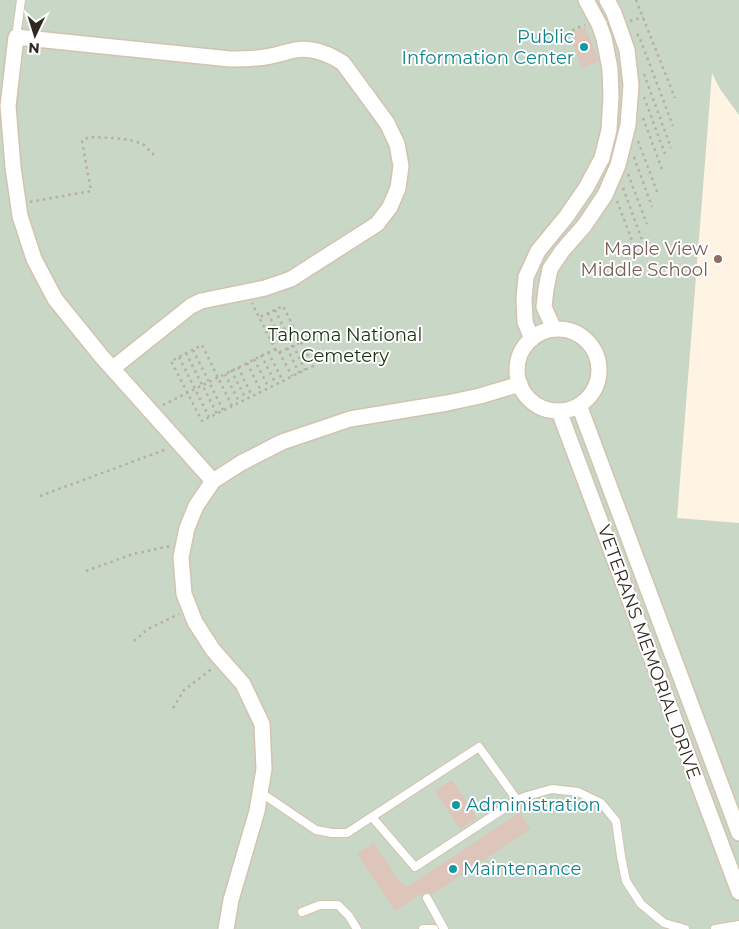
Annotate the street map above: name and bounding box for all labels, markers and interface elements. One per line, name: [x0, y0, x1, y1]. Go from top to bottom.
north arrow: [10, 10, 60, 60]
place label: Public Information Center: [402, 26, 574, 69]
text: N: [28, 39, 40, 57]
marker: Public Information Center: [578, 41, 590, 53]
place label: Maple View Middle School: [580, 238, 708, 281]
marker: Maple View Middle School: [712, 253, 724, 265]
park label: Tahoma National Cemetery: [268, 324, 422, 367]
street label: VETERANS MEMORIAL DRIVE: [593, 522, 705, 782]
place label: Administration: [466, 794, 601, 816]
marker: Administration: [450, 799, 462, 811]
place label: Maintenance: [463, 858, 582, 880]
marker: Maintenance: [447, 863, 459, 875]

